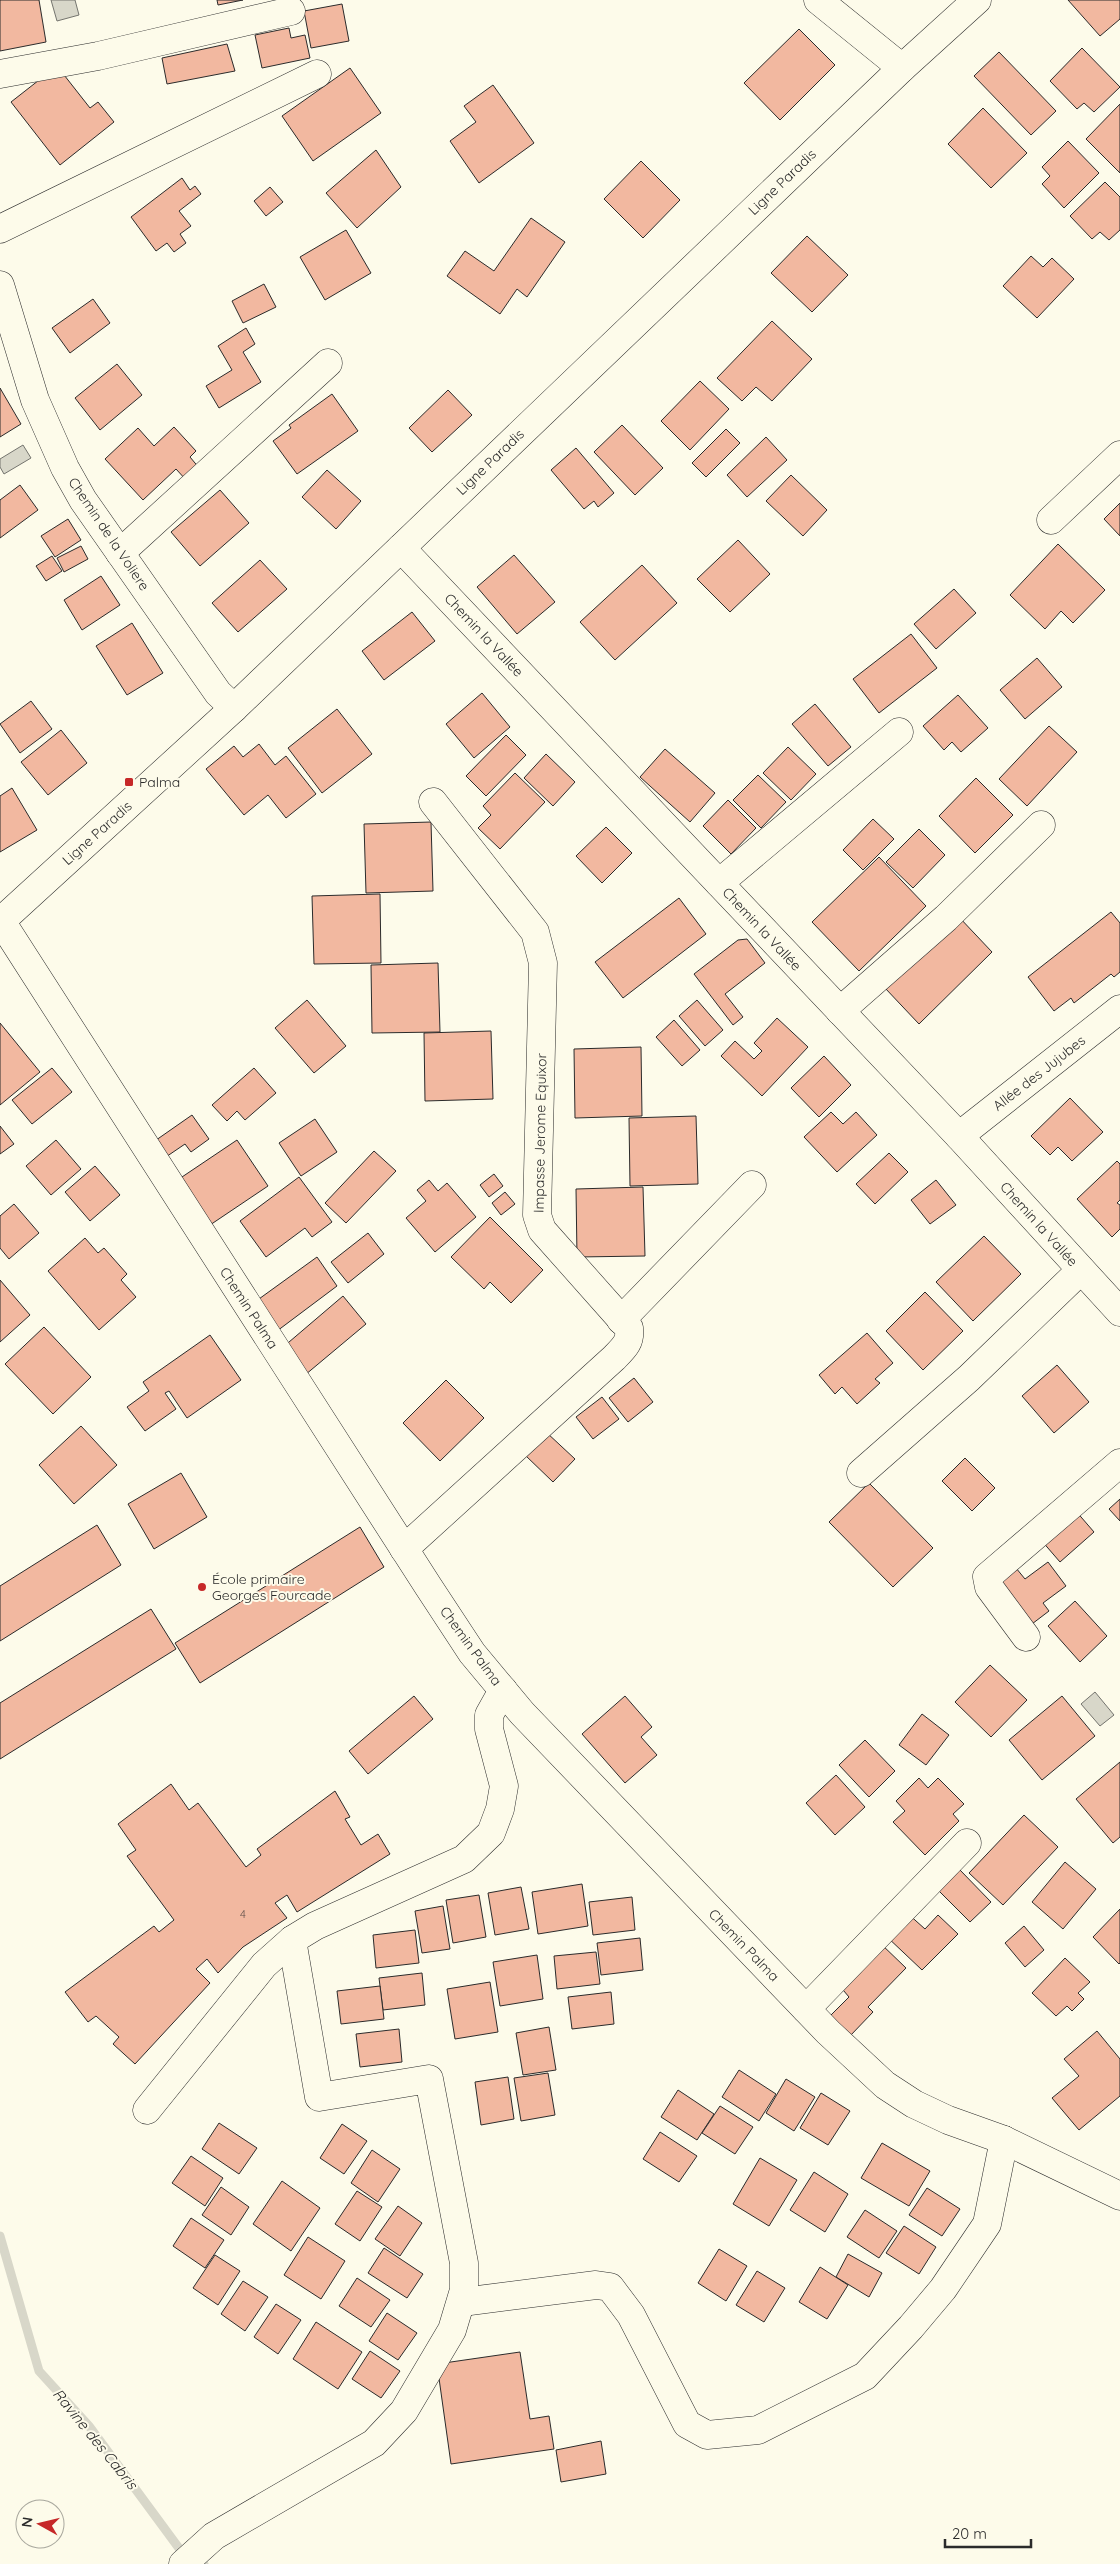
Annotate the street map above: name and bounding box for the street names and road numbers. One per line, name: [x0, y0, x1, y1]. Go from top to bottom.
street label: Ligne Paradis: [744, 145, 820, 219]
street label: Ligne Paradis: [452, 425, 528, 499]
street label: Chemin de la Voliere: [64, 474, 154, 594]
street label: Chemin la Vallée: [441, 589, 527, 681]
street label: Ligne Paradis: [58, 797, 136, 869]
street label: Chemin la Vallée: [719, 883, 805, 975]
street label: Allée des Jujubes: [989, 1031, 1089, 1115]
street label: Impasse Jerome Equixor: [530, 1052, 550, 1213]
street label: Chemin la Vallée: [996, 1178, 1082, 1270]
street label: Chemin Palma: [216, 1264, 282, 1352]
street label: Chemin Palma: [436, 1603, 506, 1689]
street label: Chemin Palma: [705, 1905, 783, 1985]

